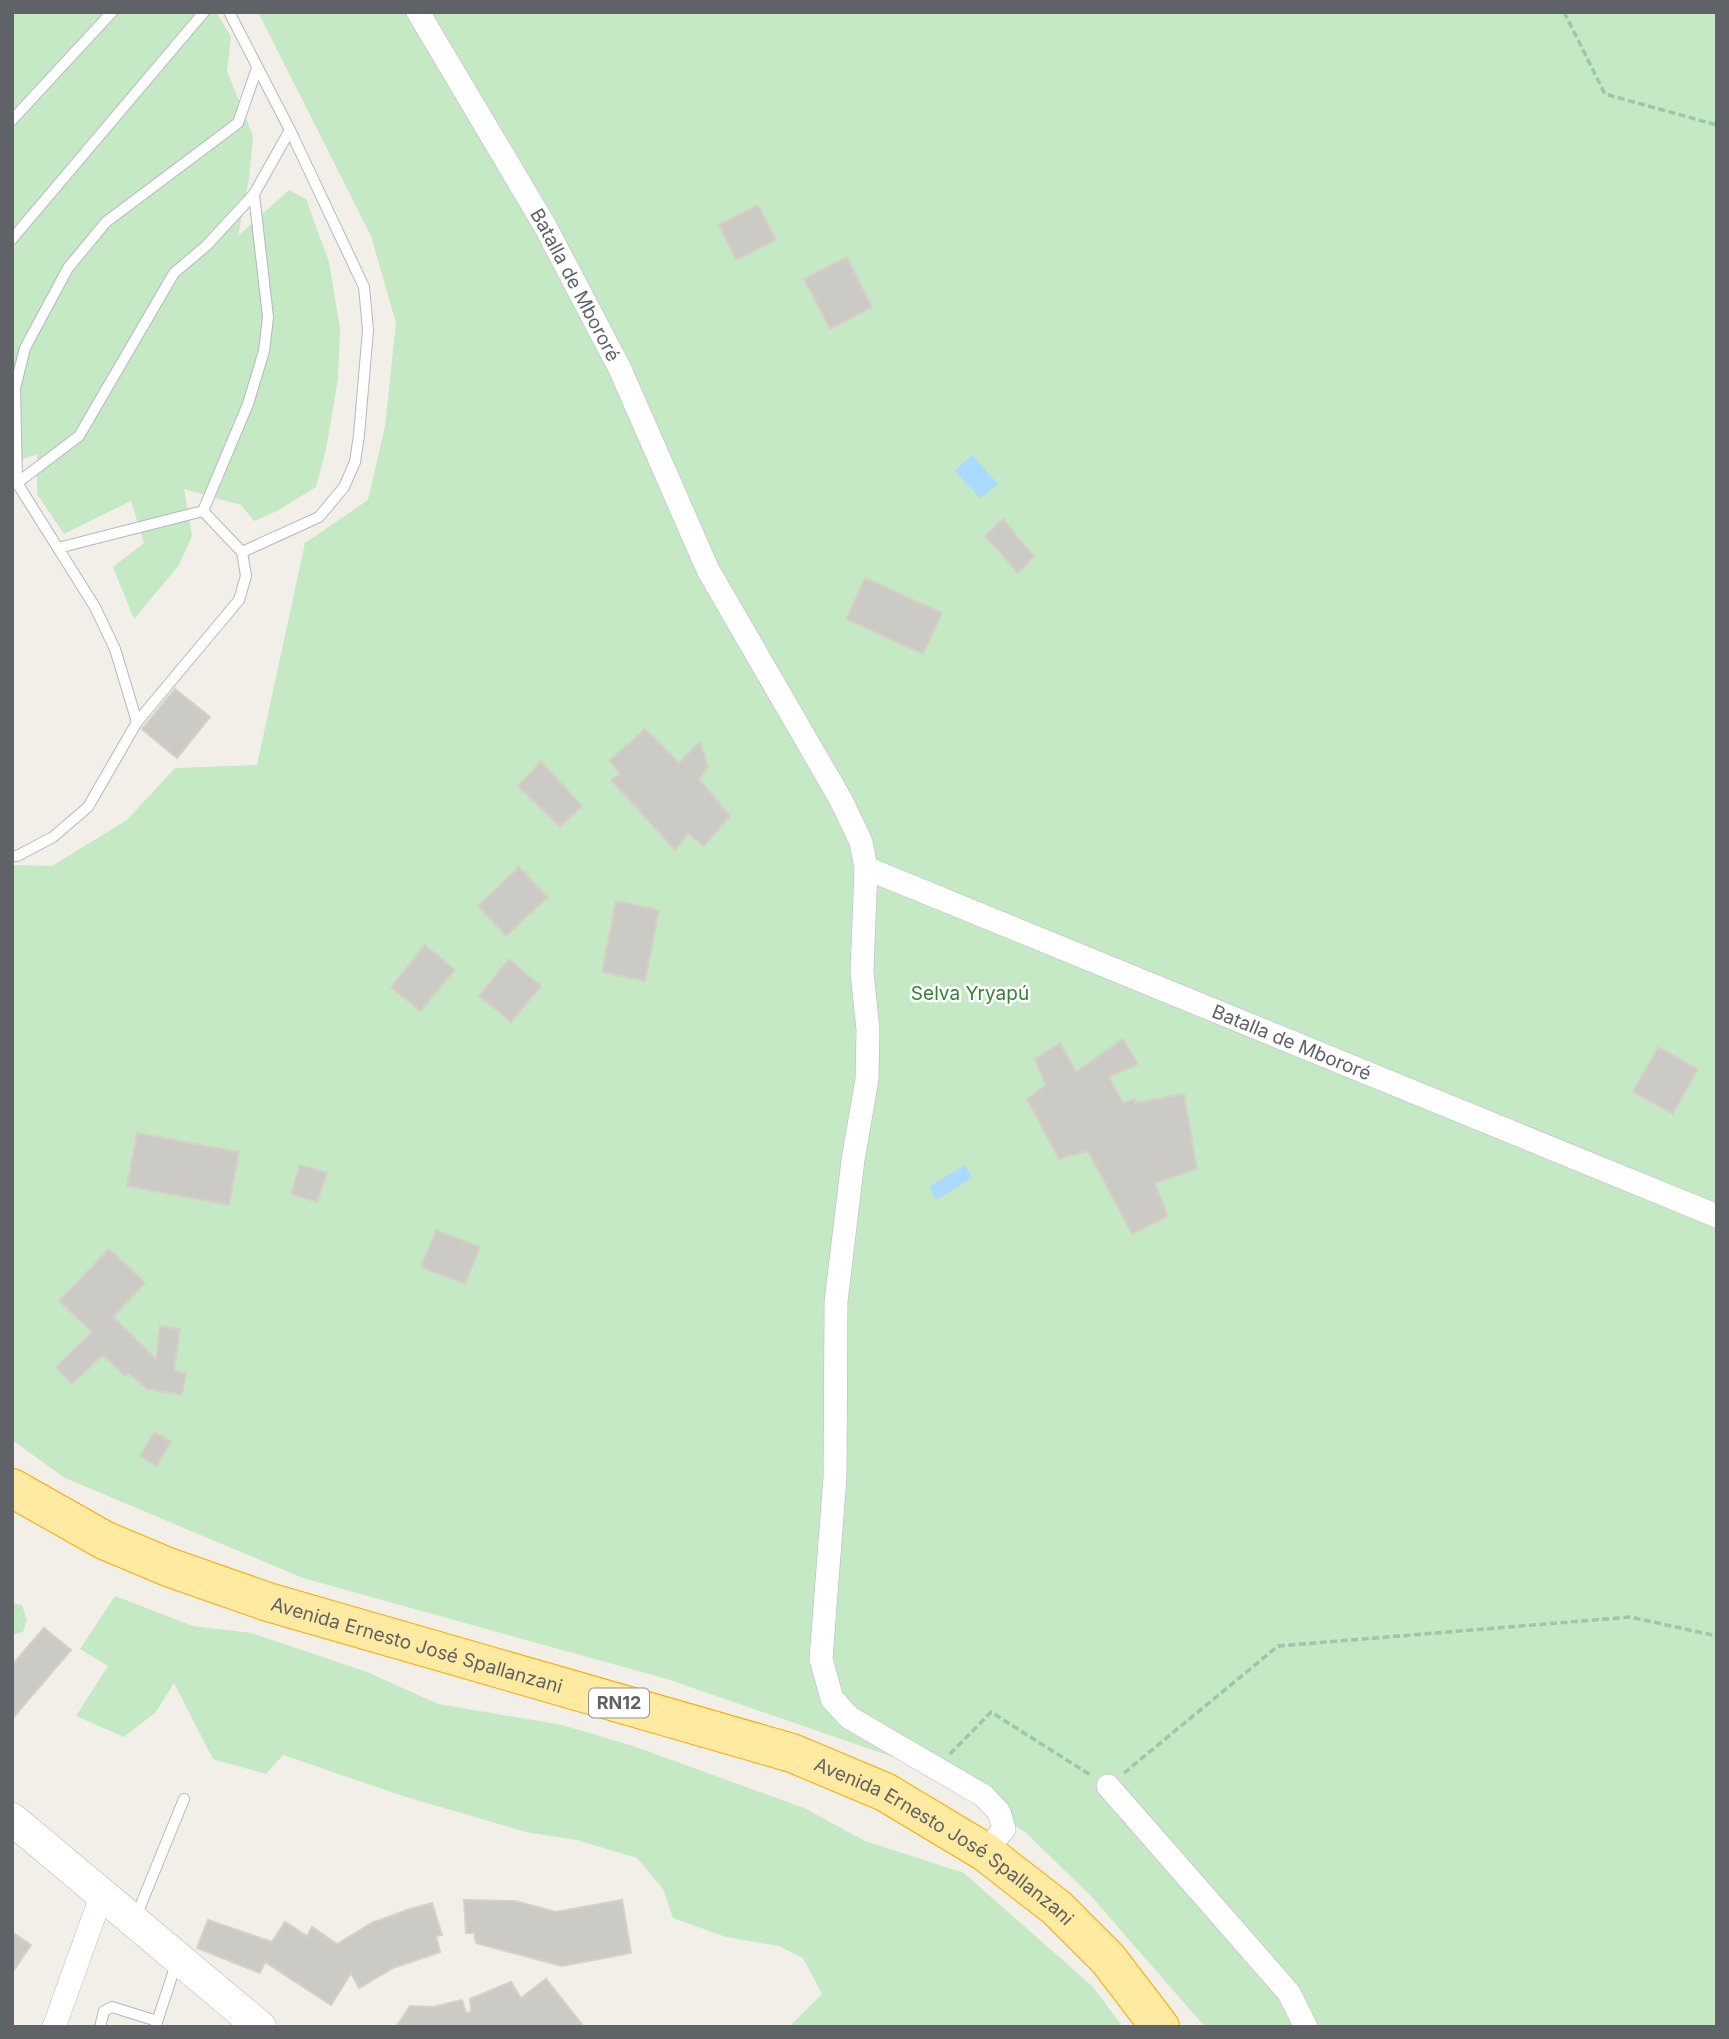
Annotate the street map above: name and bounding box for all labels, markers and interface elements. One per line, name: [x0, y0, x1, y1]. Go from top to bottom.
street label: Batalla de Mbororé: [525, 204, 625, 365]
park label: Selva Yryapú: [911, 982, 1029, 1005]
street label: Batalla de Mbororé: [1209, 1000, 1375, 1085]
street label: Avenida Ernesto José Spallanzani: [268, 1592, 565, 1698]
road number: RN12: [589, 1688, 649, 1718]
street label: Avenida Ernesto José Spallanzani: [811, 1753, 1078, 1930]

